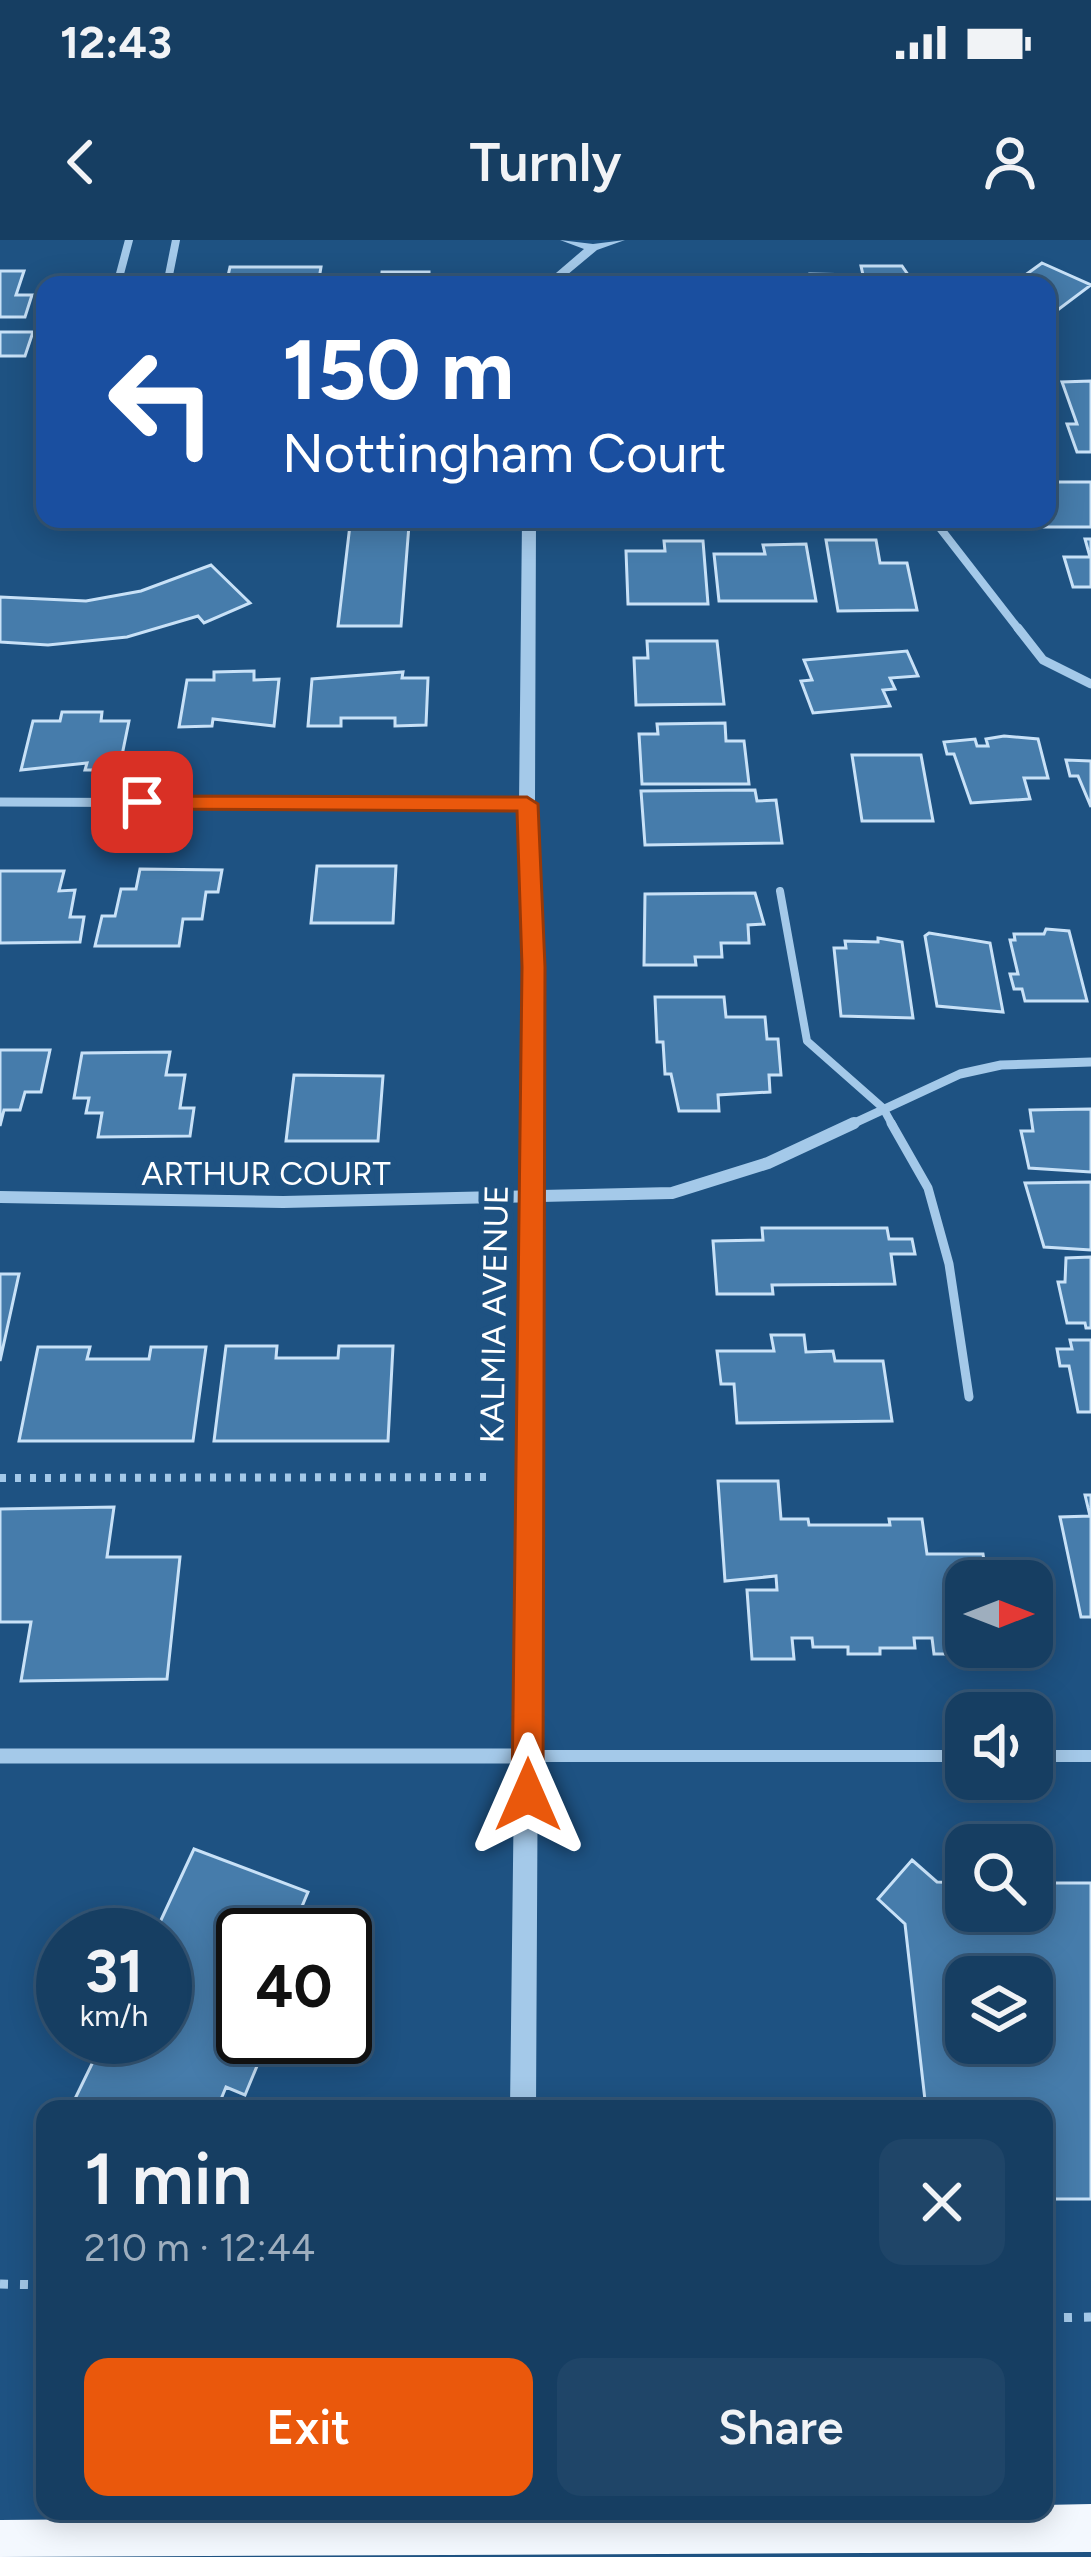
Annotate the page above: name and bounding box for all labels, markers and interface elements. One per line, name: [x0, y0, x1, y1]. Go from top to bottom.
text: 12:43: [60, 15, 172, 69]
icon: back: [48, 129, 114, 195]
icon: person: [977, 129, 1043, 195]
text: Turnly: [470, 130, 621, 195]
text: 150 m: [282, 319, 514, 420]
icon: left: [84, 324, 240, 480]
text: Nottingham Court: [282, 421, 726, 486]
pin: [91, 751, 193, 853]
icon: arrive: [109, 769, 175, 835]
street label: ARTHUR COURT: [141, 1154, 391, 1193]
street label: KALMIA AVENUE: [472, 1184, 516, 1444]
north arrow: [945, 1560, 1053, 1668]
map controls: [945, 1560, 1053, 2064]
button: sound: [945, 1692, 1053, 1800]
position arrow: [465, 1732, 591, 1858]
button: search: [945, 1824, 1053, 1932]
speed limit sign: 40: [216, 1908, 372, 2064]
text: 31: [85, 1935, 143, 2007]
button: layers: [945, 1956, 1053, 2064]
text: km/h: [80, 1997, 148, 2034]
text: 1 min: [84, 2136, 252, 2222]
button: close: [879, 2139, 1005, 2265]
text: 210 m · 12:44: [84, 2224, 315, 2271]
button: Exit: [84, 2358, 533, 2496]
button: Share: [557, 2358, 1005, 2496]

